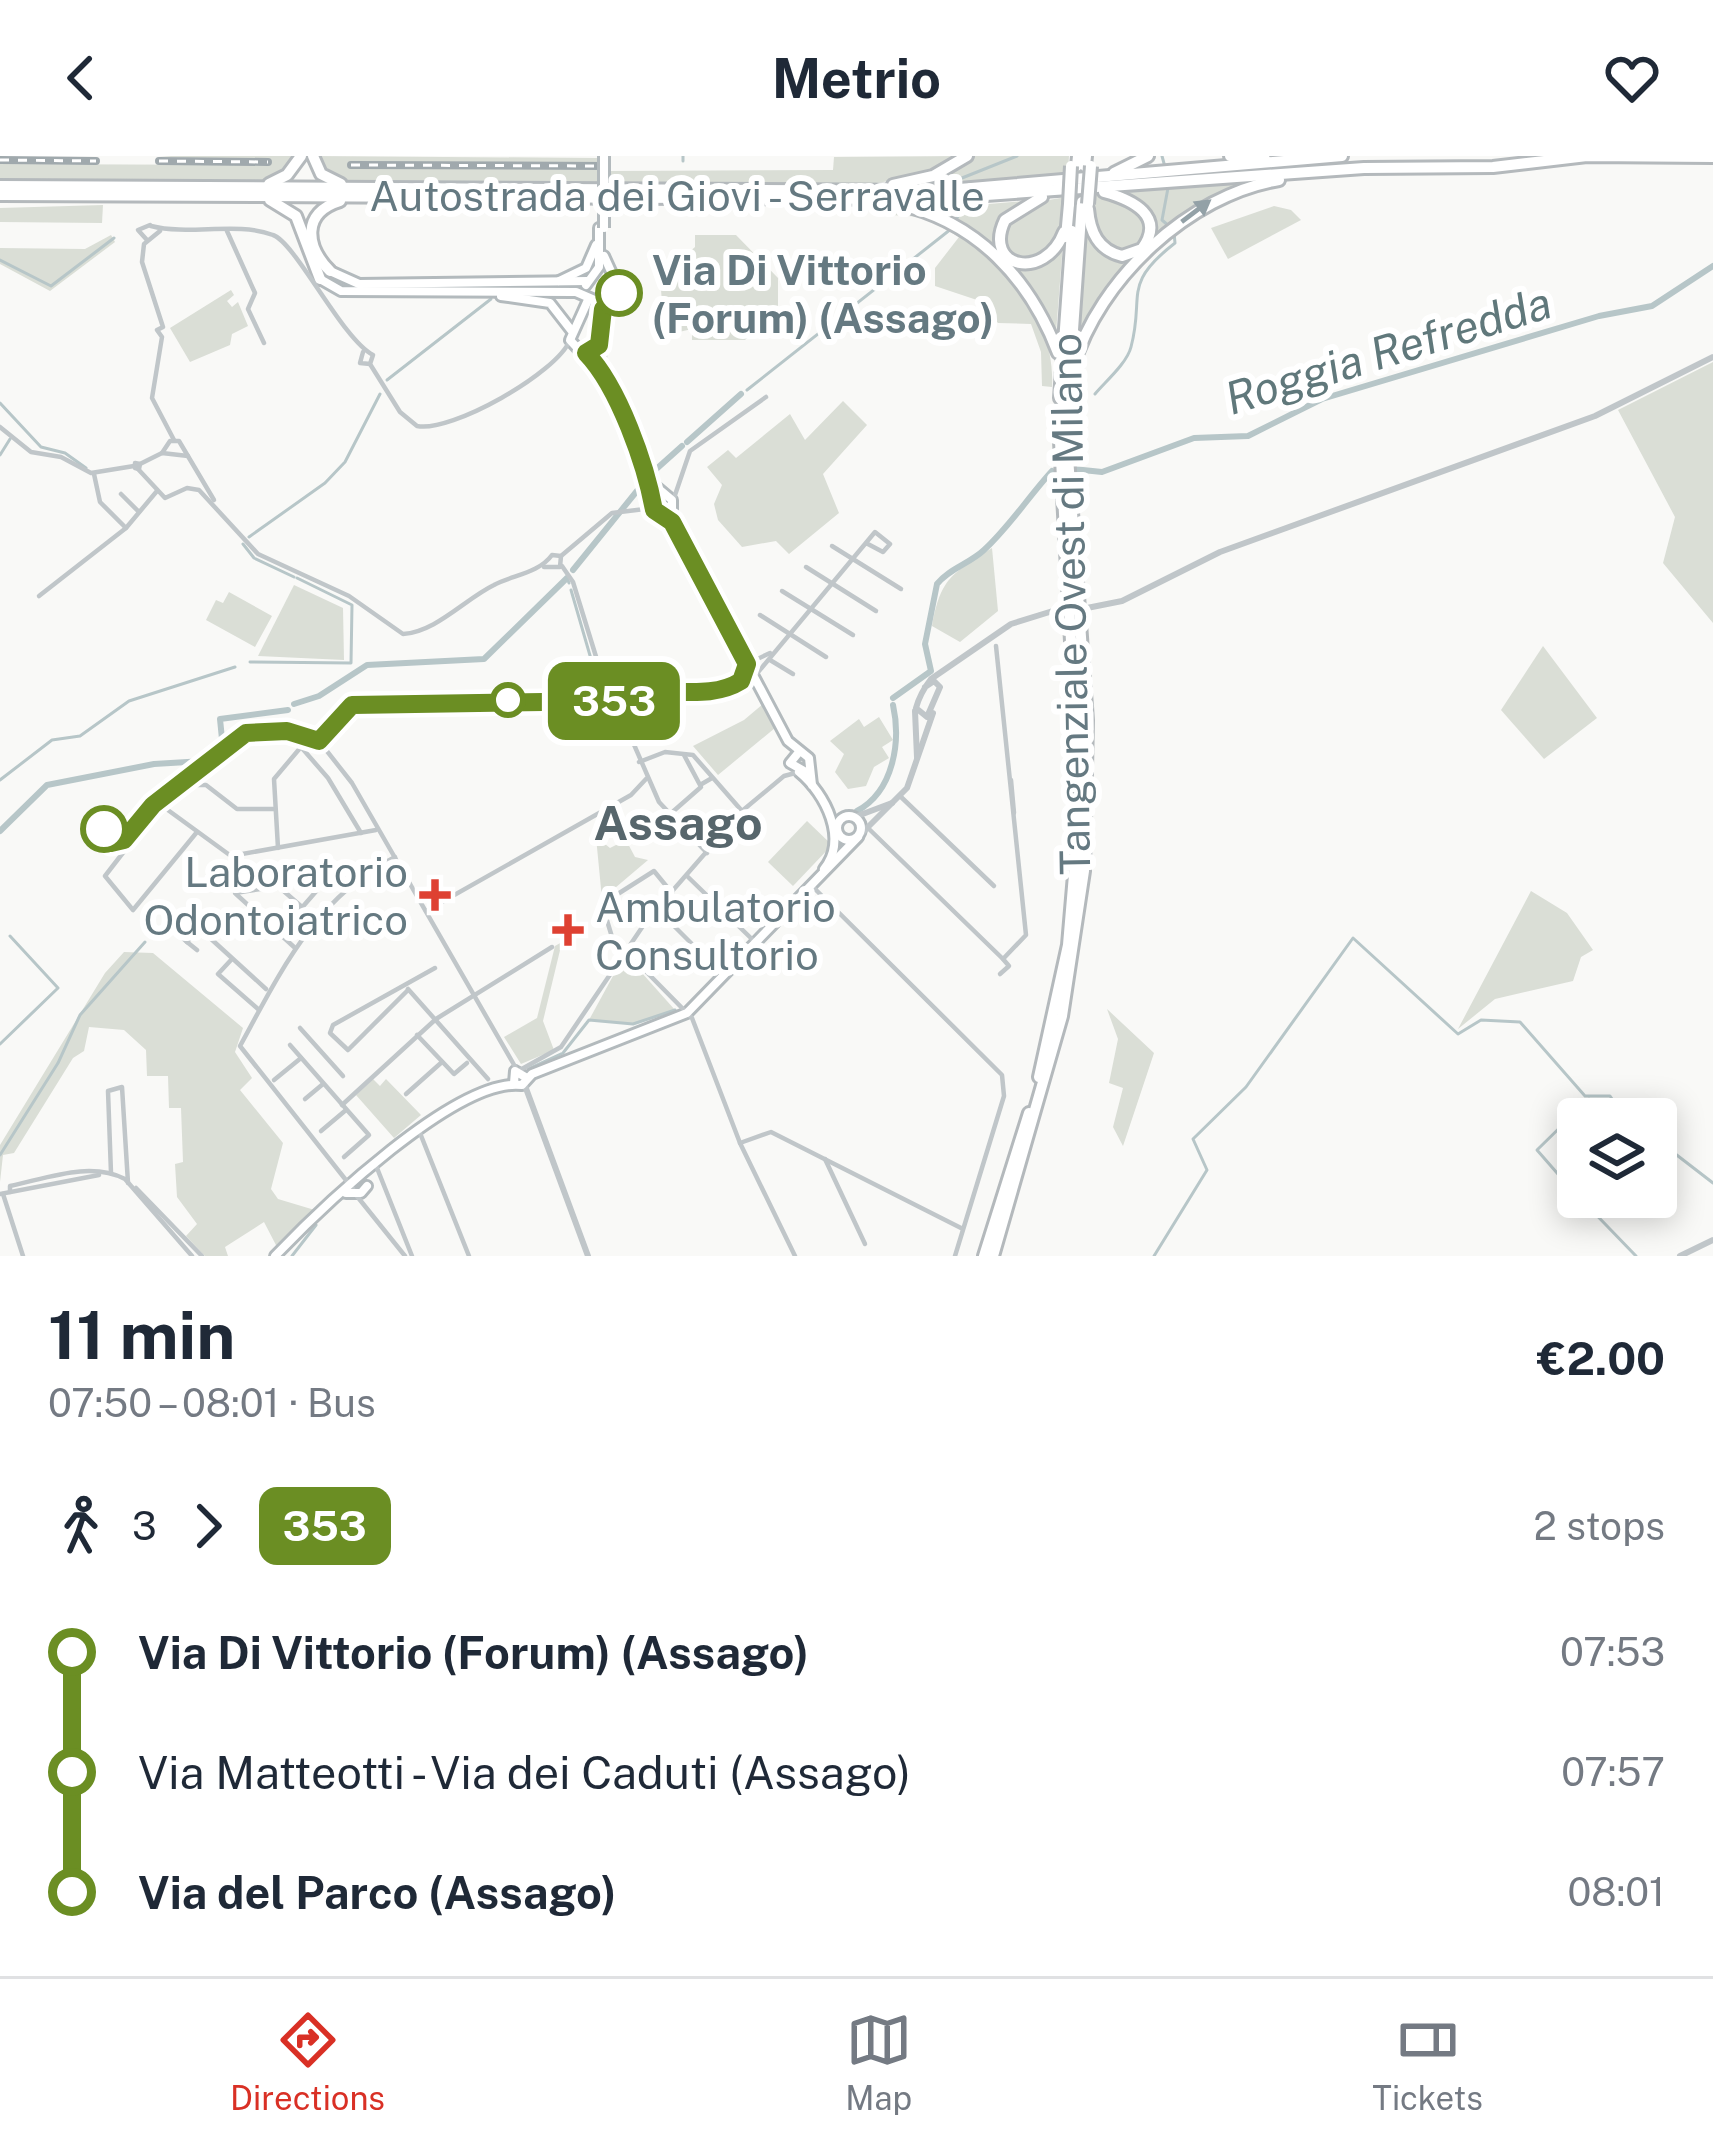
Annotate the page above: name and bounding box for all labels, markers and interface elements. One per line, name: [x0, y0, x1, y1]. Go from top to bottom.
icon: back: [48, 45, 114, 111]
icon: heart: [1599, 45, 1665, 111]
text: Metrio: [772, 47, 941, 110]
street label: Autostrada dei Giovi - Serravalle: [369, 171, 985, 220]
one-way arrow: [1181, 199, 1212, 224]
place label: Via Di Vittorio (Forum) (Assago): [652, 245, 994, 342]
marker: Via Di Vittorio (Forum) (Assago): [597, 271, 641, 315]
water label: Roggia Refredda: [1219, 275, 1557, 425]
street label: Tangenziale Ovest di Milano: [1041, 333, 1099, 875]
line badge: 353: [545, 662, 683, 740]
text: 353: [572, 676, 656, 725]
unlabelled marker: [492, 684, 524, 716]
district label: Assago: [593, 794, 763, 851]
unlabelled marker: [82, 807, 126, 851]
place label: Laboratorio Odontoiatrico: [143, 847, 408, 944]
marker: Laboratorio Odontoiatrico: [419, 879, 451, 911]
place label: Ambulatorio Consultorio: [595, 882, 836, 979]
marker: Ambulatorio Consultorio: [552, 914, 584, 946]
map controls: [1557, 1098, 1677, 1218]
button: layers: [1557, 1098, 1677, 1218]
text: 11 min: [48, 1296, 235, 1374]
text: €2.00: [1537, 1332, 1665, 1385]
text: 07:50 – 08:01 · Bus: [48, 1380, 376, 1426]
icon: walk: [48, 1493, 114, 1559]
icon: forward: [175, 1493, 241, 1559]
text: 353: [283, 1501, 367, 1550]
text: 3: [132, 1503, 157, 1549]
text: 2 stops: [1533, 1503, 1665, 1549]
text: Via Di Vittorio (Forum) (Assago): [138, 1626, 809, 1679]
text: 07:53: [1560, 1629, 1665, 1675]
text: Via Matteotti - Via dei Caduti (Assago): [138, 1746, 911, 1799]
text: 07:57: [1561, 1749, 1665, 1795]
text: Via del Parco (Assago): [138, 1866, 617, 1919]
text: 08:01: [1568, 1869, 1665, 1915]
tab: Directions: [230, 2007, 385, 2117]
tab: Map: [845, 2007, 912, 2117]
tab: Tickets: [1372, 2007, 1483, 2117]

